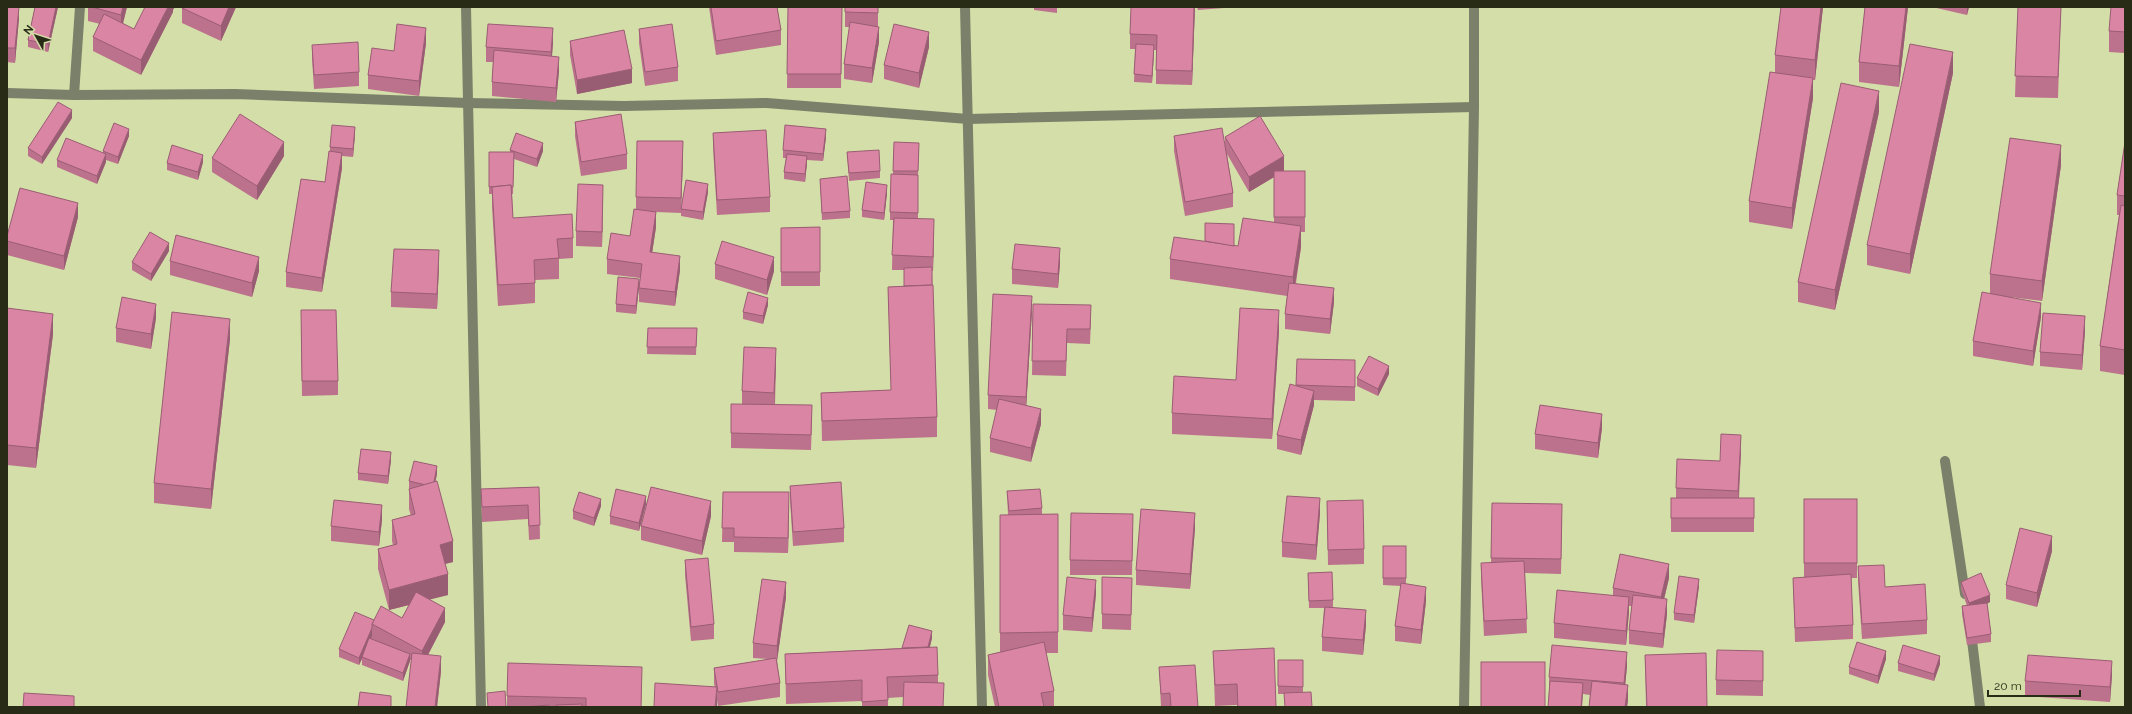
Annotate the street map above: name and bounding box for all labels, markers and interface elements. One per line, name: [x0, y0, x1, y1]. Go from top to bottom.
north arrow: [16, 16, 56, 56]
text: N: [21, 23, 36, 37]
scale bar: [1988, 672, 2080, 698]
text: 20 m: [1994, 679, 2022, 693]

